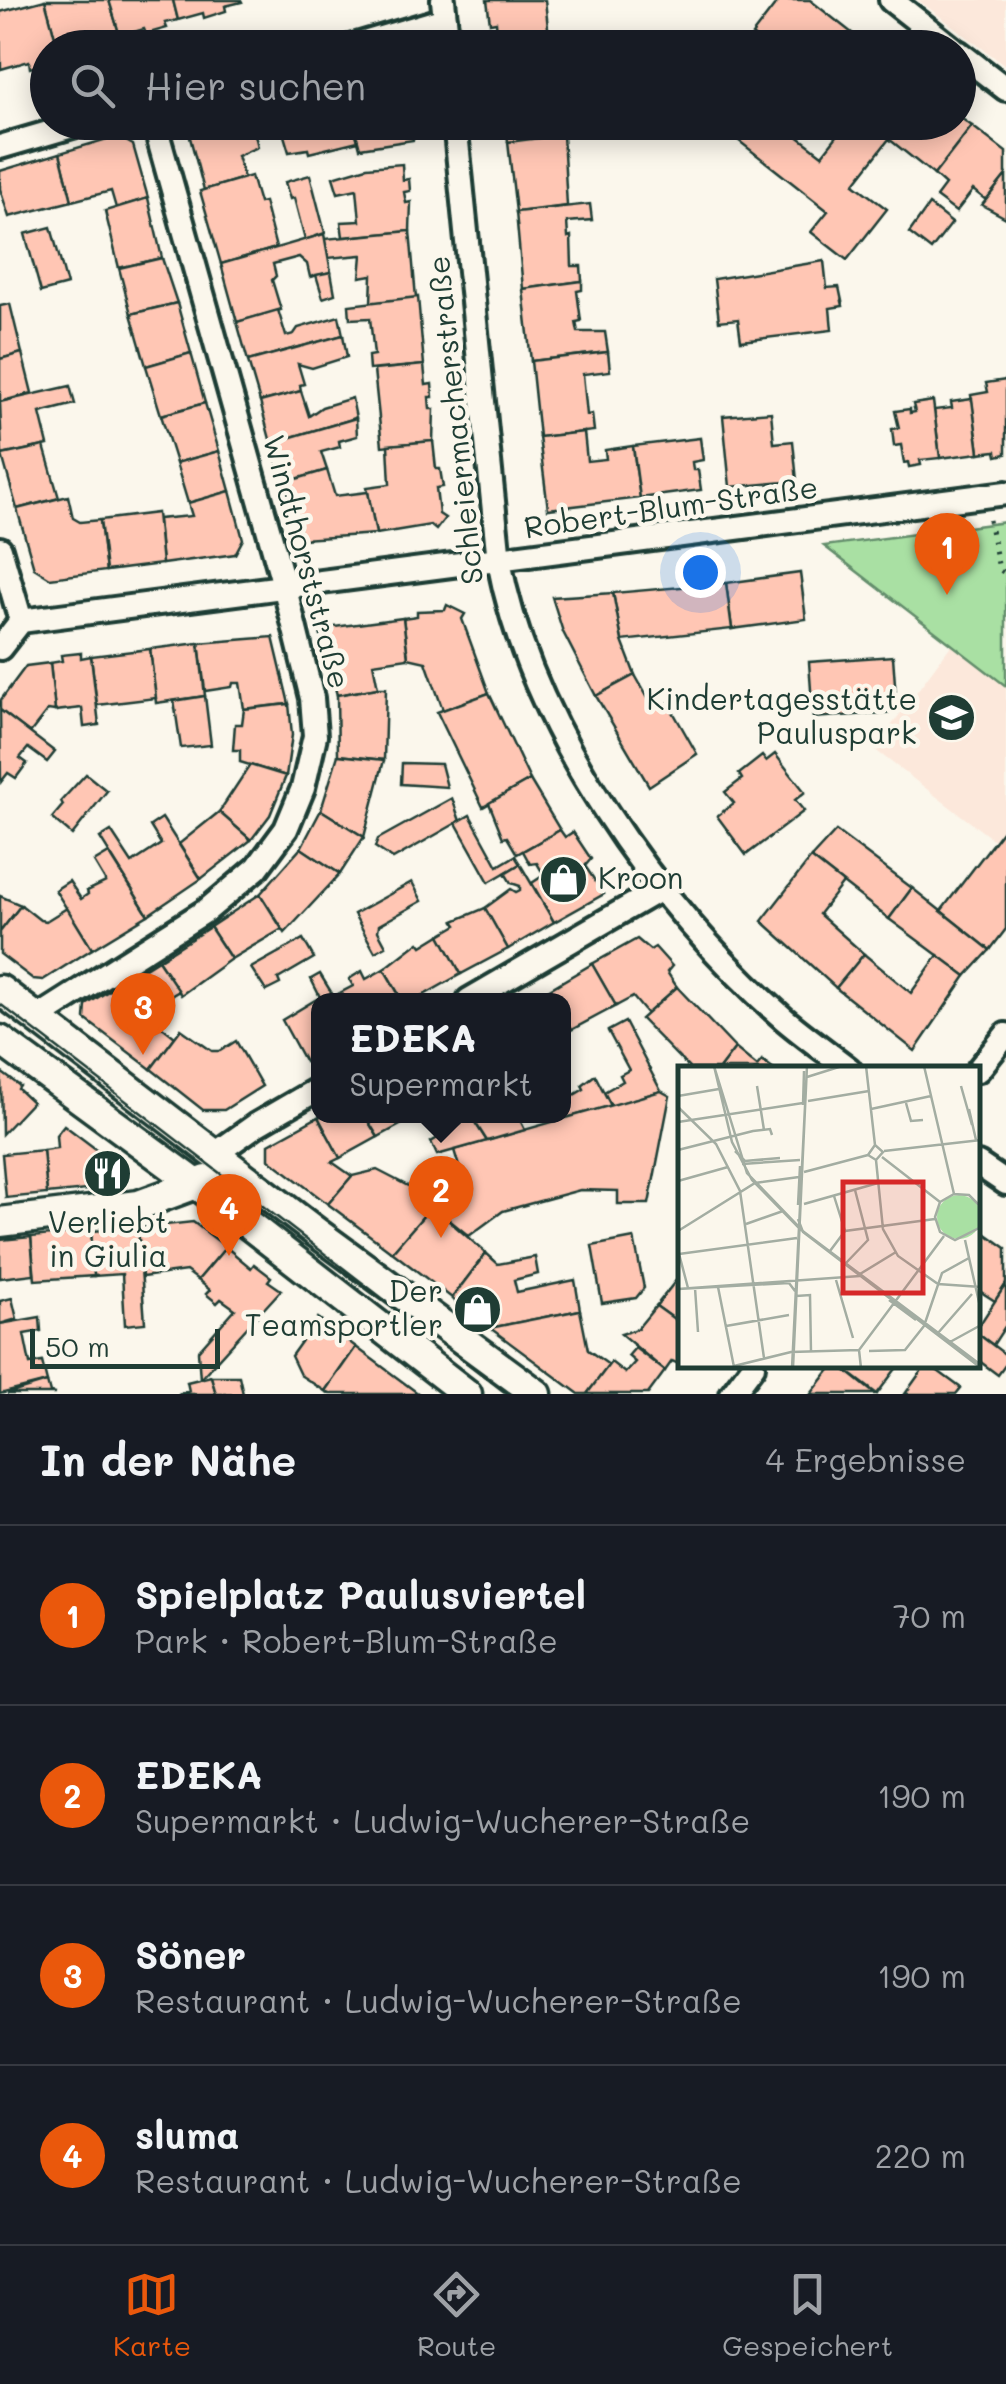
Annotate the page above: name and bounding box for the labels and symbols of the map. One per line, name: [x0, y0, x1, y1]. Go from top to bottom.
street label: Schleiermacherstraße: [417, 254, 491, 587]
street label: Windthorststraße: [255, 430, 361, 693]
street label: Robert-Blum-Straße: [521, 466, 820, 546]
pin: 1: [914, 512, 980, 595]
your location: [675, 547, 726, 598]
place label: Kindertagesstätte Pauluspark: [646, 678, 917, 752]
school or university icon: Kindertagesstätte Pauluspark: [926, 691, 978, 743]
shop icon: Kroon: [537, 853, 589, 905]
place label: Kroon: [598, 857, 683, 897]
pin: 3: [110, 972, 176, 1055]
inset map: [678, 1066, 981, 1369]
restaurant icon: Verliebt in Giulia: [82, 1148, 134, 1200]
pin: 2: [408, 1156, 474, 1238]
pin: 4: [196, 1174, 262, 1256]
place label: Verliebt in Giulia: [48, 1201, 168, 1275]
place label: Der Teamsportler: [245, 1270, 443, 1344]
shop icon: Der Teamsportler: [452, 1283, 504, 1335]
scale bar: [30, 1324, 220, 1368]

